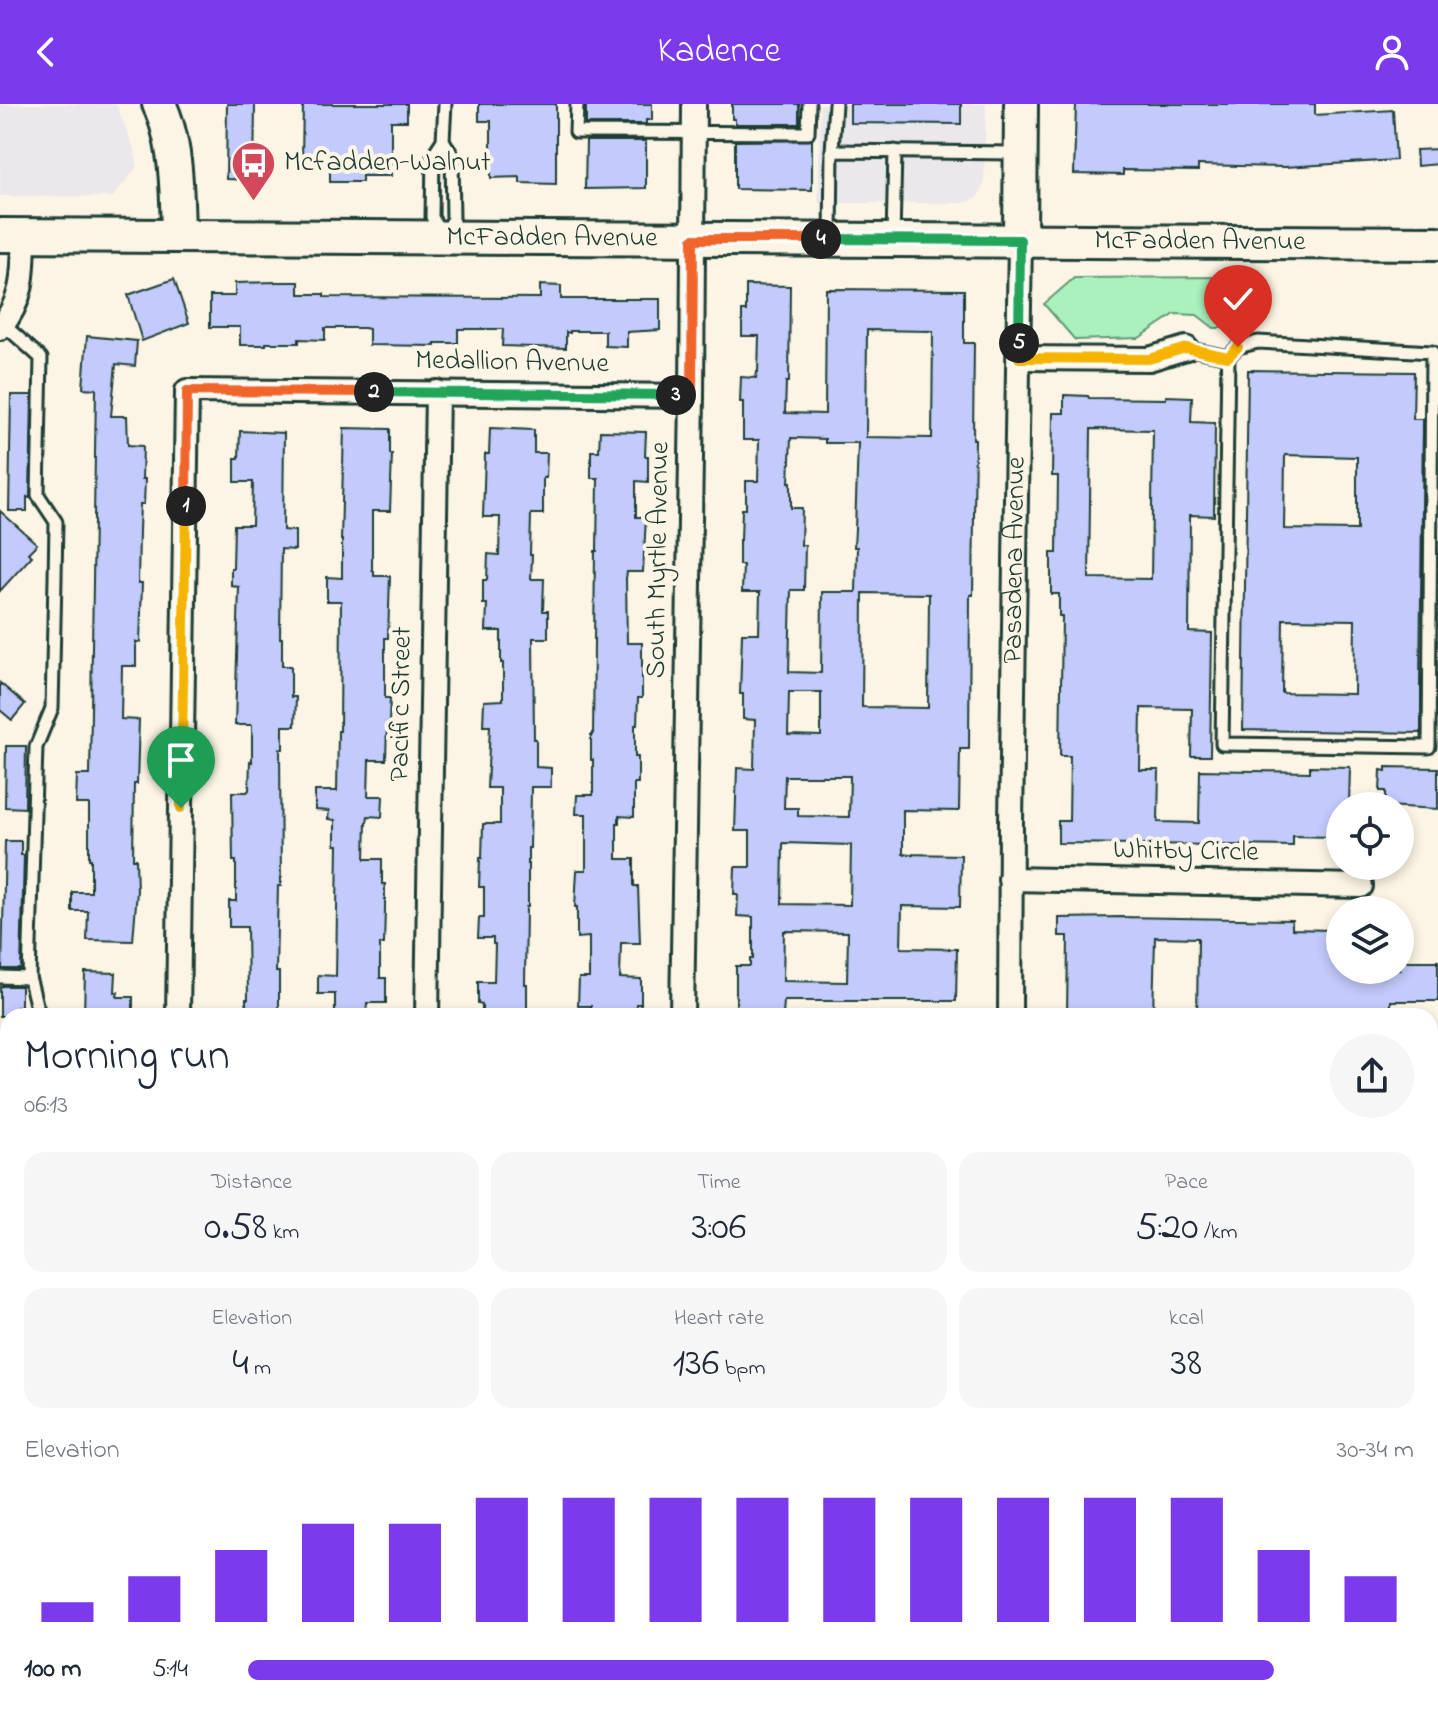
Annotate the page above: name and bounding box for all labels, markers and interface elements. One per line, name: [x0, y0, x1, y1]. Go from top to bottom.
text: Kadence: [657, 26, 781, 79]
icon: back: [24, 30, 68, 74]
icon: person: [1370, 30, 1414, 74]
bus stop icon: Mcfadden-Walnut: [229, 139, 277, 202]
place label: Mcfadden-Walnut: [284, 143, 491, 184]
street label: McFadden Avenue: [446, 217, 658, 259]
pin: 4: [801, 219, 841, 259]
street label: McFadden Avenue: [1094, 221, 1306, 263]
text: 4: [816, 223, 826, 255]
pin: [1204, 265, 1272, 347]
icon: check: [1216, 277, 1260, 321]
pin: 5: [999, 323, 1039, 363]
text: 5: [1013, 327, 1025, 359]
street label: Medallion Avenue: [415, 341, 610, 385]
pin: 2: [354, 372, 394, 412]
pin: 3: [656, 375, 696, 415]
text: 2: [369, 376, 379, 408]
text: 3: [671, 379, 681, 411]
street label: South Myrtle Avenue: [636, 441, 682, 679]
street label: Pasadena Avenue: [993, 456, 1037, 664]
pin: 1: [166, 486, 206, 526]
text: 1: [183, 490, 190, 522]
street label: Pacific Street: [380, 626, 424, 782]
pin: [147, 726, 215, 808]
icon: arrive: [159, 738, 203, 782]
map controls: [1326, 792, 1414, 984]
button: locate: [1326, 792, 1414, 880]
street label: Whitby Circle: [1113, 830, 1260, 874]
button: layers: [1326, 896, 1414, 984]
text: Morning run: [24, 1025, 230, 1089]
button: share: [1330, 1034, 1414, 1118]
text: 06:13: [24, 1087, 68, 1125]
text: Distance: [211, 1167, 292, 1199]
text: Time: [697, 1167, 741, 1199]
text: Pace: [1165, 1167, 1208, 1199]
text: 0.58: [204, 1199, 267, 1258]
text: 3:06: [692, 1199, 746, 1258]
text: 5:20: [1135, 1199, 1199, 1258]
text: km: [267, 1217, 299, 1249]
text: /km: [1199, 1217, 1238, 1249]
text: Elevation: [211, 1303, 292, 1335]
text: Heart rate: [674, 1303, 764, 1335]
text: kcal: [1169, 1303, 1204, 1335]
text: 4: [232, 1335, 249, 1394]
text: 136: [672, 1335, 719, 1394]
text: 38: [1171, 1335, 1202, 1394]
text: m: [249, 1353, 271, 1385]
text: bpm: [719, 1353, 765, 1385]
text: Elevation: [24, 1432, 120, 1470]
text: 30–34 m: [1336, 1432, 1414, 1470]
text: 100 m: [24, 1651, 81, 1689]
text: 5:14: [152, 1651, 188, 1689]

